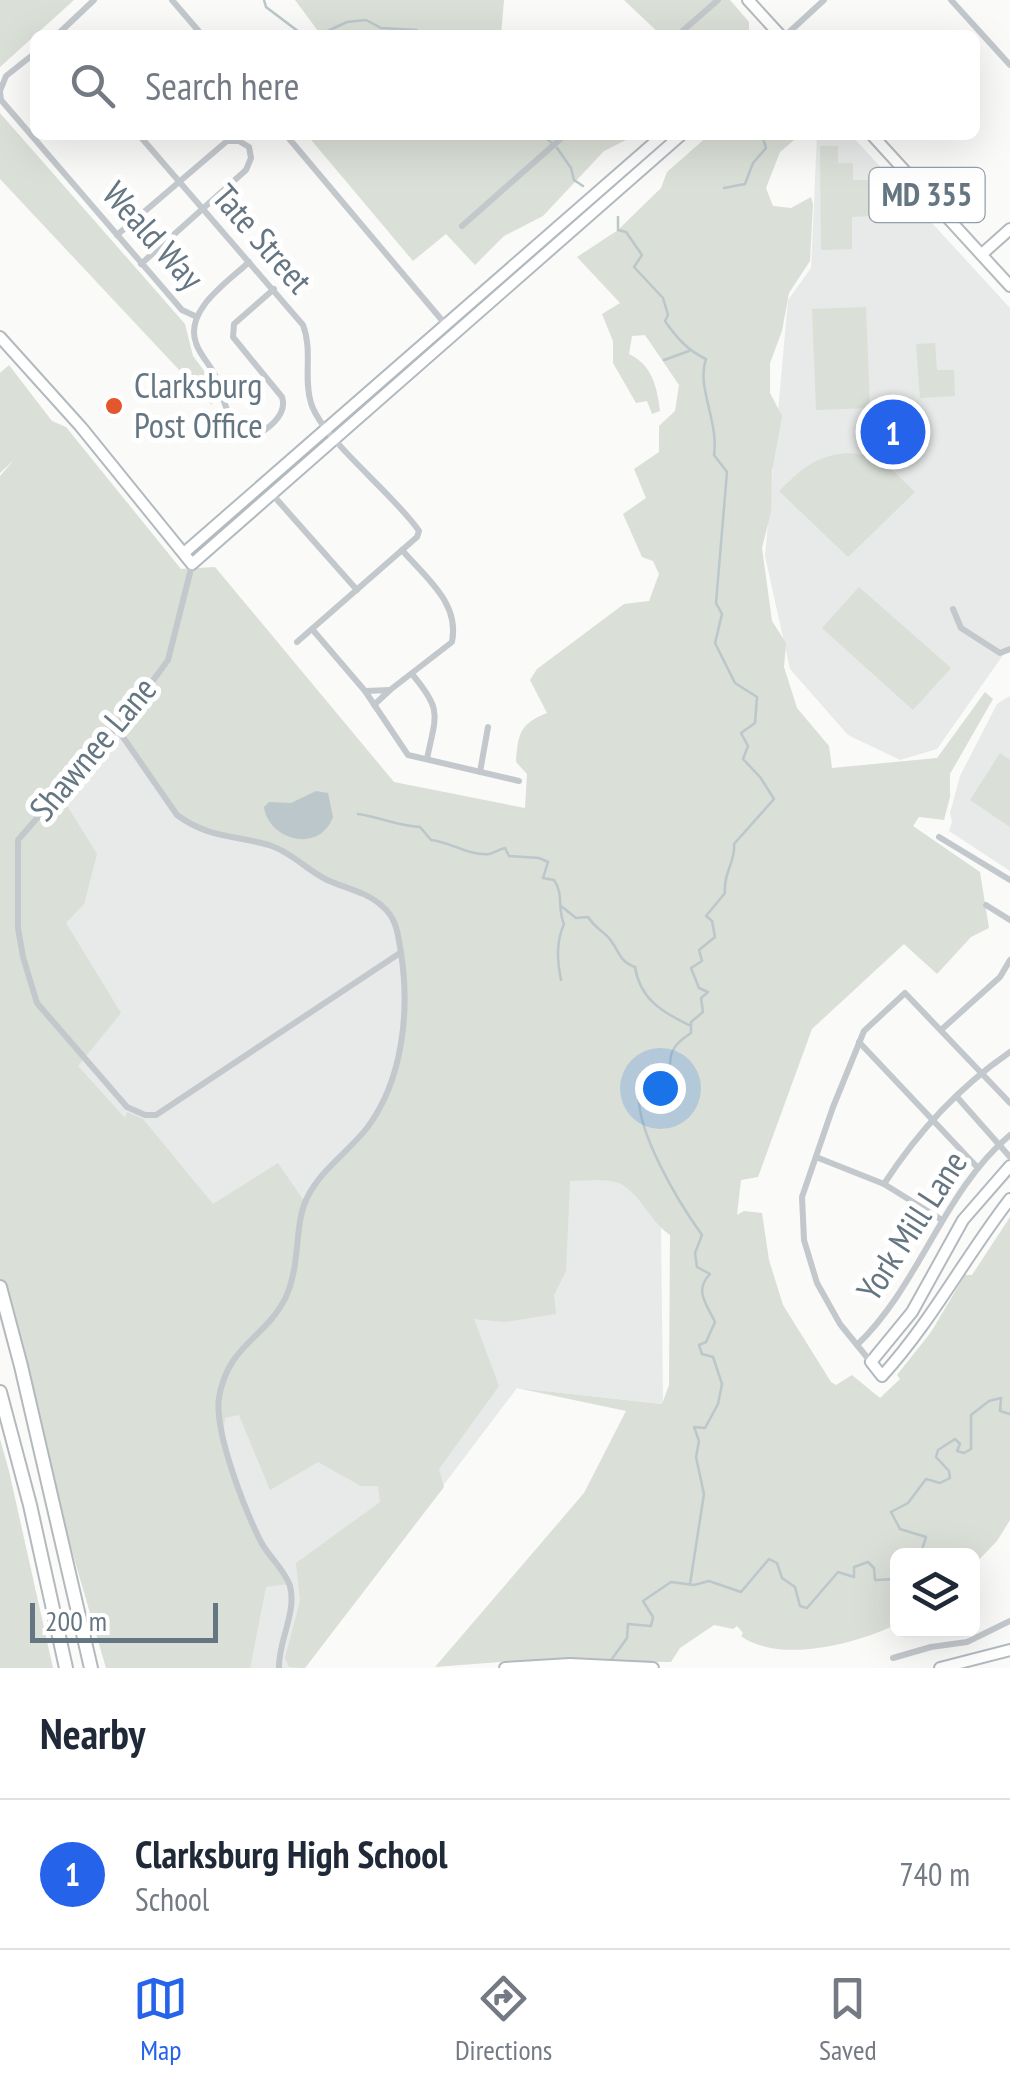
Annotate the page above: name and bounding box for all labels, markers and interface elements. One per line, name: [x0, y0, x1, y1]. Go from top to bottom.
search box: [30, 30, 980, 140]
icon: search: [65, 58, 120, 113]
text: Search here: [145, 61, 299, 110]
road number: MD 355: [870, 168, 984, 222]
street label: Weald Way: [93, 171, 215, 300]
street label: Tate Street: [203, 174, 323, 303]
place label: Clarksburg Post Office: [134, 362, 263, 448]
pin: 1: [860, 394, 926, 470]
marker: Clarksburg Post Office: [103, 395, 125, 417]
street label: Shawnee Lane: [19, 667, 166, 830]
your location: [635, 1063, 686, 1114]
street label: York Mill Lane: [846, 1142, 977, 1309]
map controls: [890, 1548, 980, 1638]
button: layers: [890, 1548, 980, 1638]
scale bar: [30, 1598, 218, 1642]
text: 200 m: [45, 1602, 107, 1639]
text: Nearby: [40, 1706, 145, 1761]
text: Clarksburg High School: [135, 1829, 448, 1878]
text: 1: [65, 1853, 80, 1895]
text: 740 m: [899, 1853, 970, 1895]
text: School: [135, 1878, 209, 1920]
tab: Map: [133, 1971, 188, 2068]
tab: Directions: [455, 1971, 552, 2068]
tab: Saved: [819, 1971, 877, 2068]

